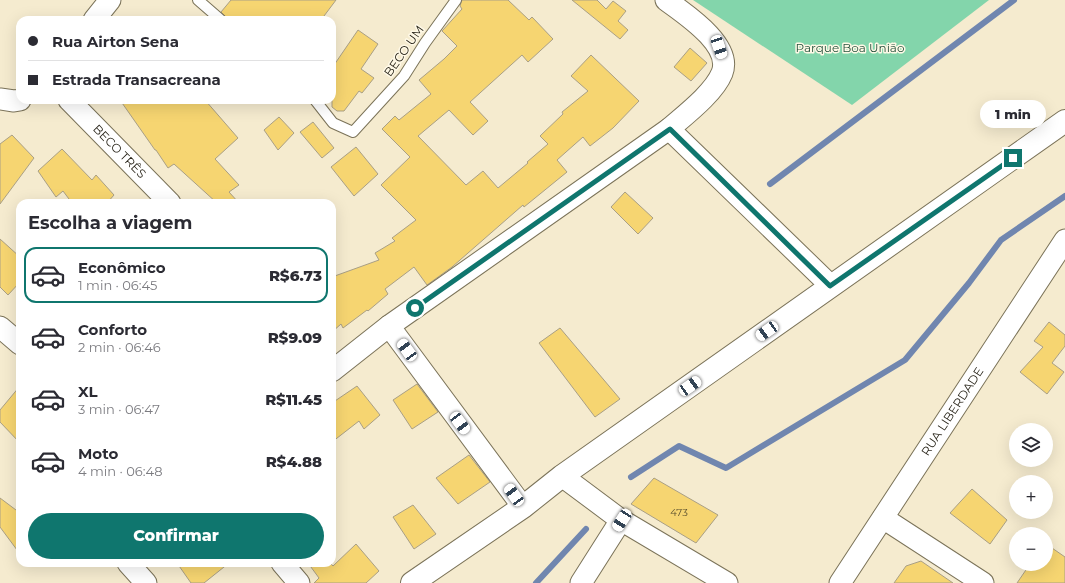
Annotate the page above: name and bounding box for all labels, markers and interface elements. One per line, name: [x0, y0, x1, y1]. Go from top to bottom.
street label: BECO UM: [380, 22, 427, 79]
text: Rua Airton Sena: [52, 32, 179, 51]
car: [709, 34, 729, 60]
park label: Parque Boa União: [796, 40, 904, 55]
text: Estrada Transacreana: [52, 70, 221, 89]
callout: 1 min: [980, 100, 1046, 128]
text: 1 min: [995, 106, 1031, 122]
street label: BECO TRÊS: [90, 121, 149, 181]
route end: [1004, 149, 1022, 167]
text: Escolha a viagem: [28, 212, 192, 234]
icon: car: [30, 257, 66, 293]
text: Econômico: [78, 258, 166, 277]
text: R$6.73: [269, 266, 322, 285]
text: 1 min · 06:45: [78, 277, 157, 293]
route start: [406, 299, 424, 317]
icon: car: [30, 319, 66, 355]
car: [754, 319, 780, 343]
text: Conforto: [78, 320, 147, 339]
text: R$9.09: [268, 328, 322, 347]
car: [395, 337, 419, 363]
text: 2 min · 06:46: [78, 339, 161, 355]
street label: RUA LIBERDADE: [918, 364, 986, 458]
car: [677, 374, 703, 398]
icon: car: [30, 381, 66, 417]
text: XL: [78, 382, 97, 401]
text: R$11.45: [265, 390, 322, 409]
text: 3 min · 06:47: [78, 401, 160, 417]
car: [448, 410, 472, 436]
map controls: [1009, 423, 1053, 571]
button: layers: [1009, 423, 1053, 467]
icon: car: [30, 443, 66, 479]
text: Moto: [78, 444, 118, 463]
text: R$4.88: [266, 452, 322, 471]
text: 4 min · 06:48: [78, 463, 162, 479]
button: +: [1009, 475, 1053, 519]
car: [502, 482, 526, 508]
house number: 473: [670, 506, 688, 519]
car: [610, 507, 634, 533]
button: Confirmar: [28, 513, 324, 559]
button: −: [1009, 527, 1053, 571]

